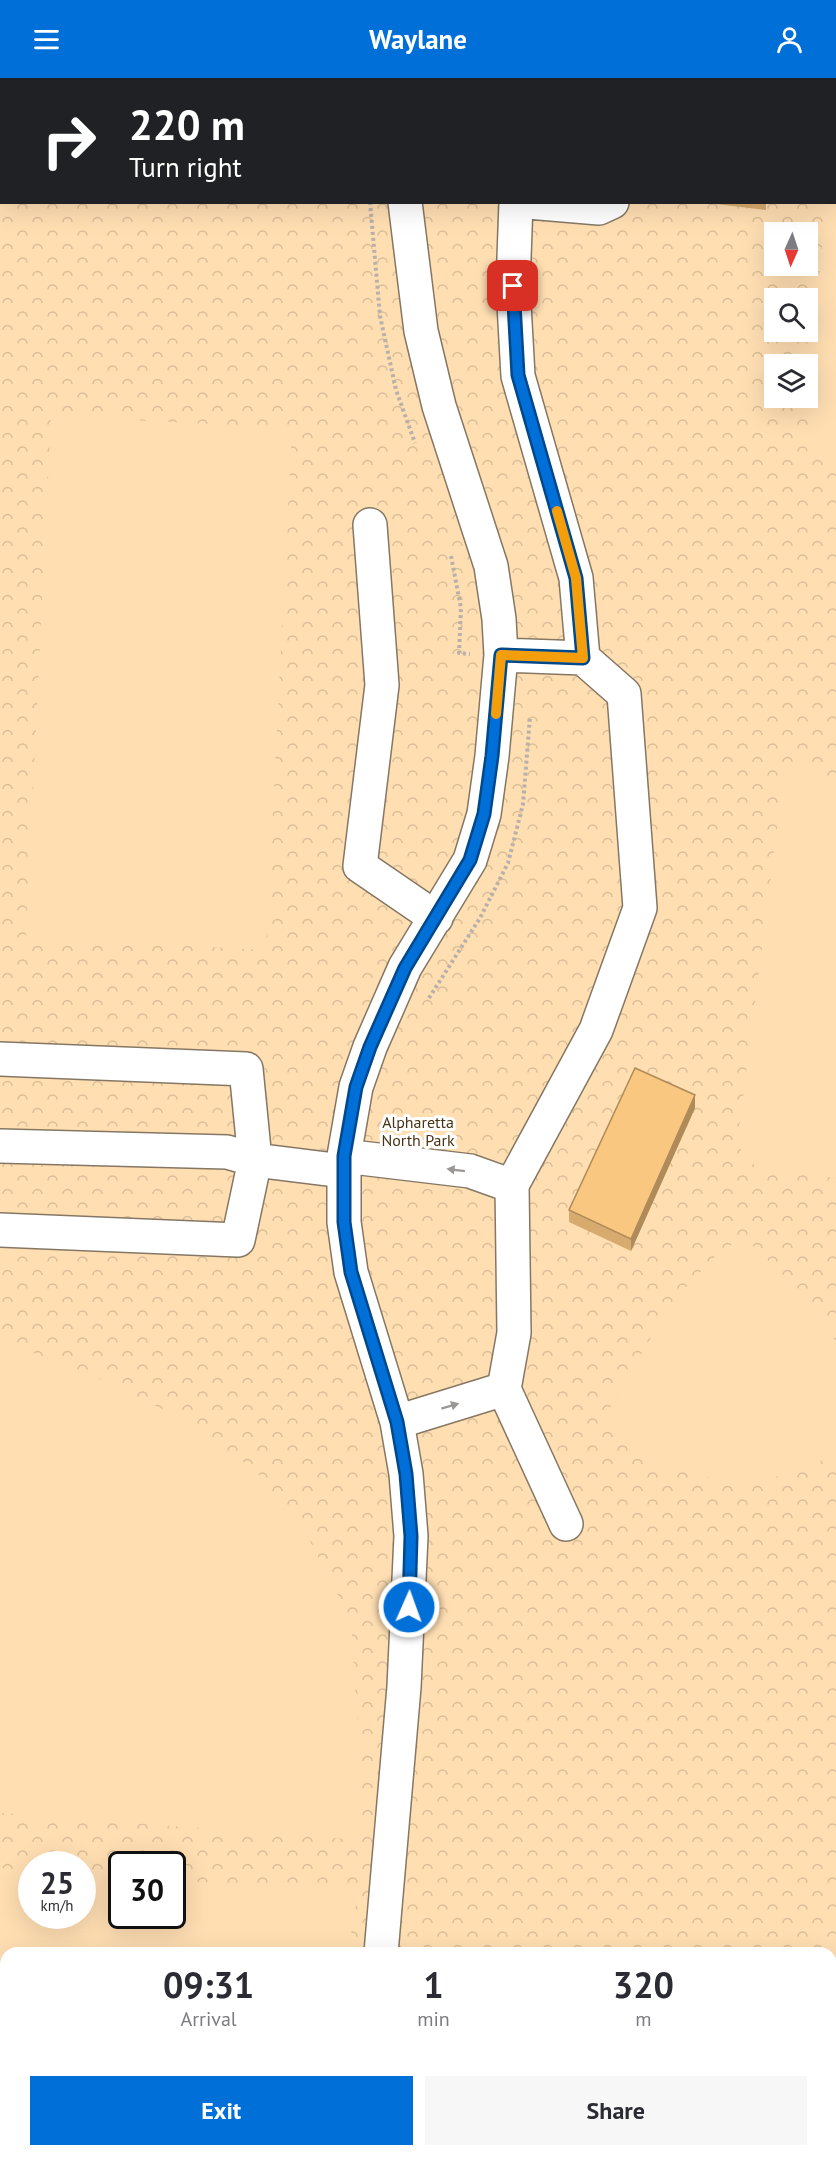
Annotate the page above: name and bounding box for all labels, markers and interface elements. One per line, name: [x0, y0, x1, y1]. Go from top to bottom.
text: Waylane: [369, 22, 467, 56]
icon: menu: [30, 23, 63, 56]
icon: person: [773, 23, 806, 56]
text: 220 m: [129, 97, 245, 152]
icon: right: [30, 102, 108, 180]
text: Turn right: [129, 150, 242, 184]
north arrow: [764, 222, 818, 276]
map controls: [764, 222, 818, 408]
pin: [487, 260, 538, 311]
icon: arrive: [496, 269, 529, 302]
button: search: [764, 288, 818, 342]
button: layers: [764, 354, 818, 408]
park label: Alpharetta North Park: [381, 1112, 455, 1150]
one-way arrow: [446, 1165, 465, 1175]
one-way arrow: [441, 1401, 459, 1410]
position arrow: [377, 1575, 441, 1639]
speed limit sign: 30: [108, 1851, 186, 1929]
text: 25: [40, 1863, 74, 1902]
text: km/h: [41, 1896, 73, 1915]
text: 09:31: [163, 1961, 254, 2008]
text: 1: [423, 1961, 444, 2008]
text: 320: [613, 1961, 674, 2008]
text: Arrival: [181, 2006, 237, 2032]
text: min: [417, 2006, 450, 2032]
text: m: [635, 2006, 652, 2032]
button: Exit: [30, 2076, 413, 2145]
button: Share: [425, 2076, 807, 2145]

